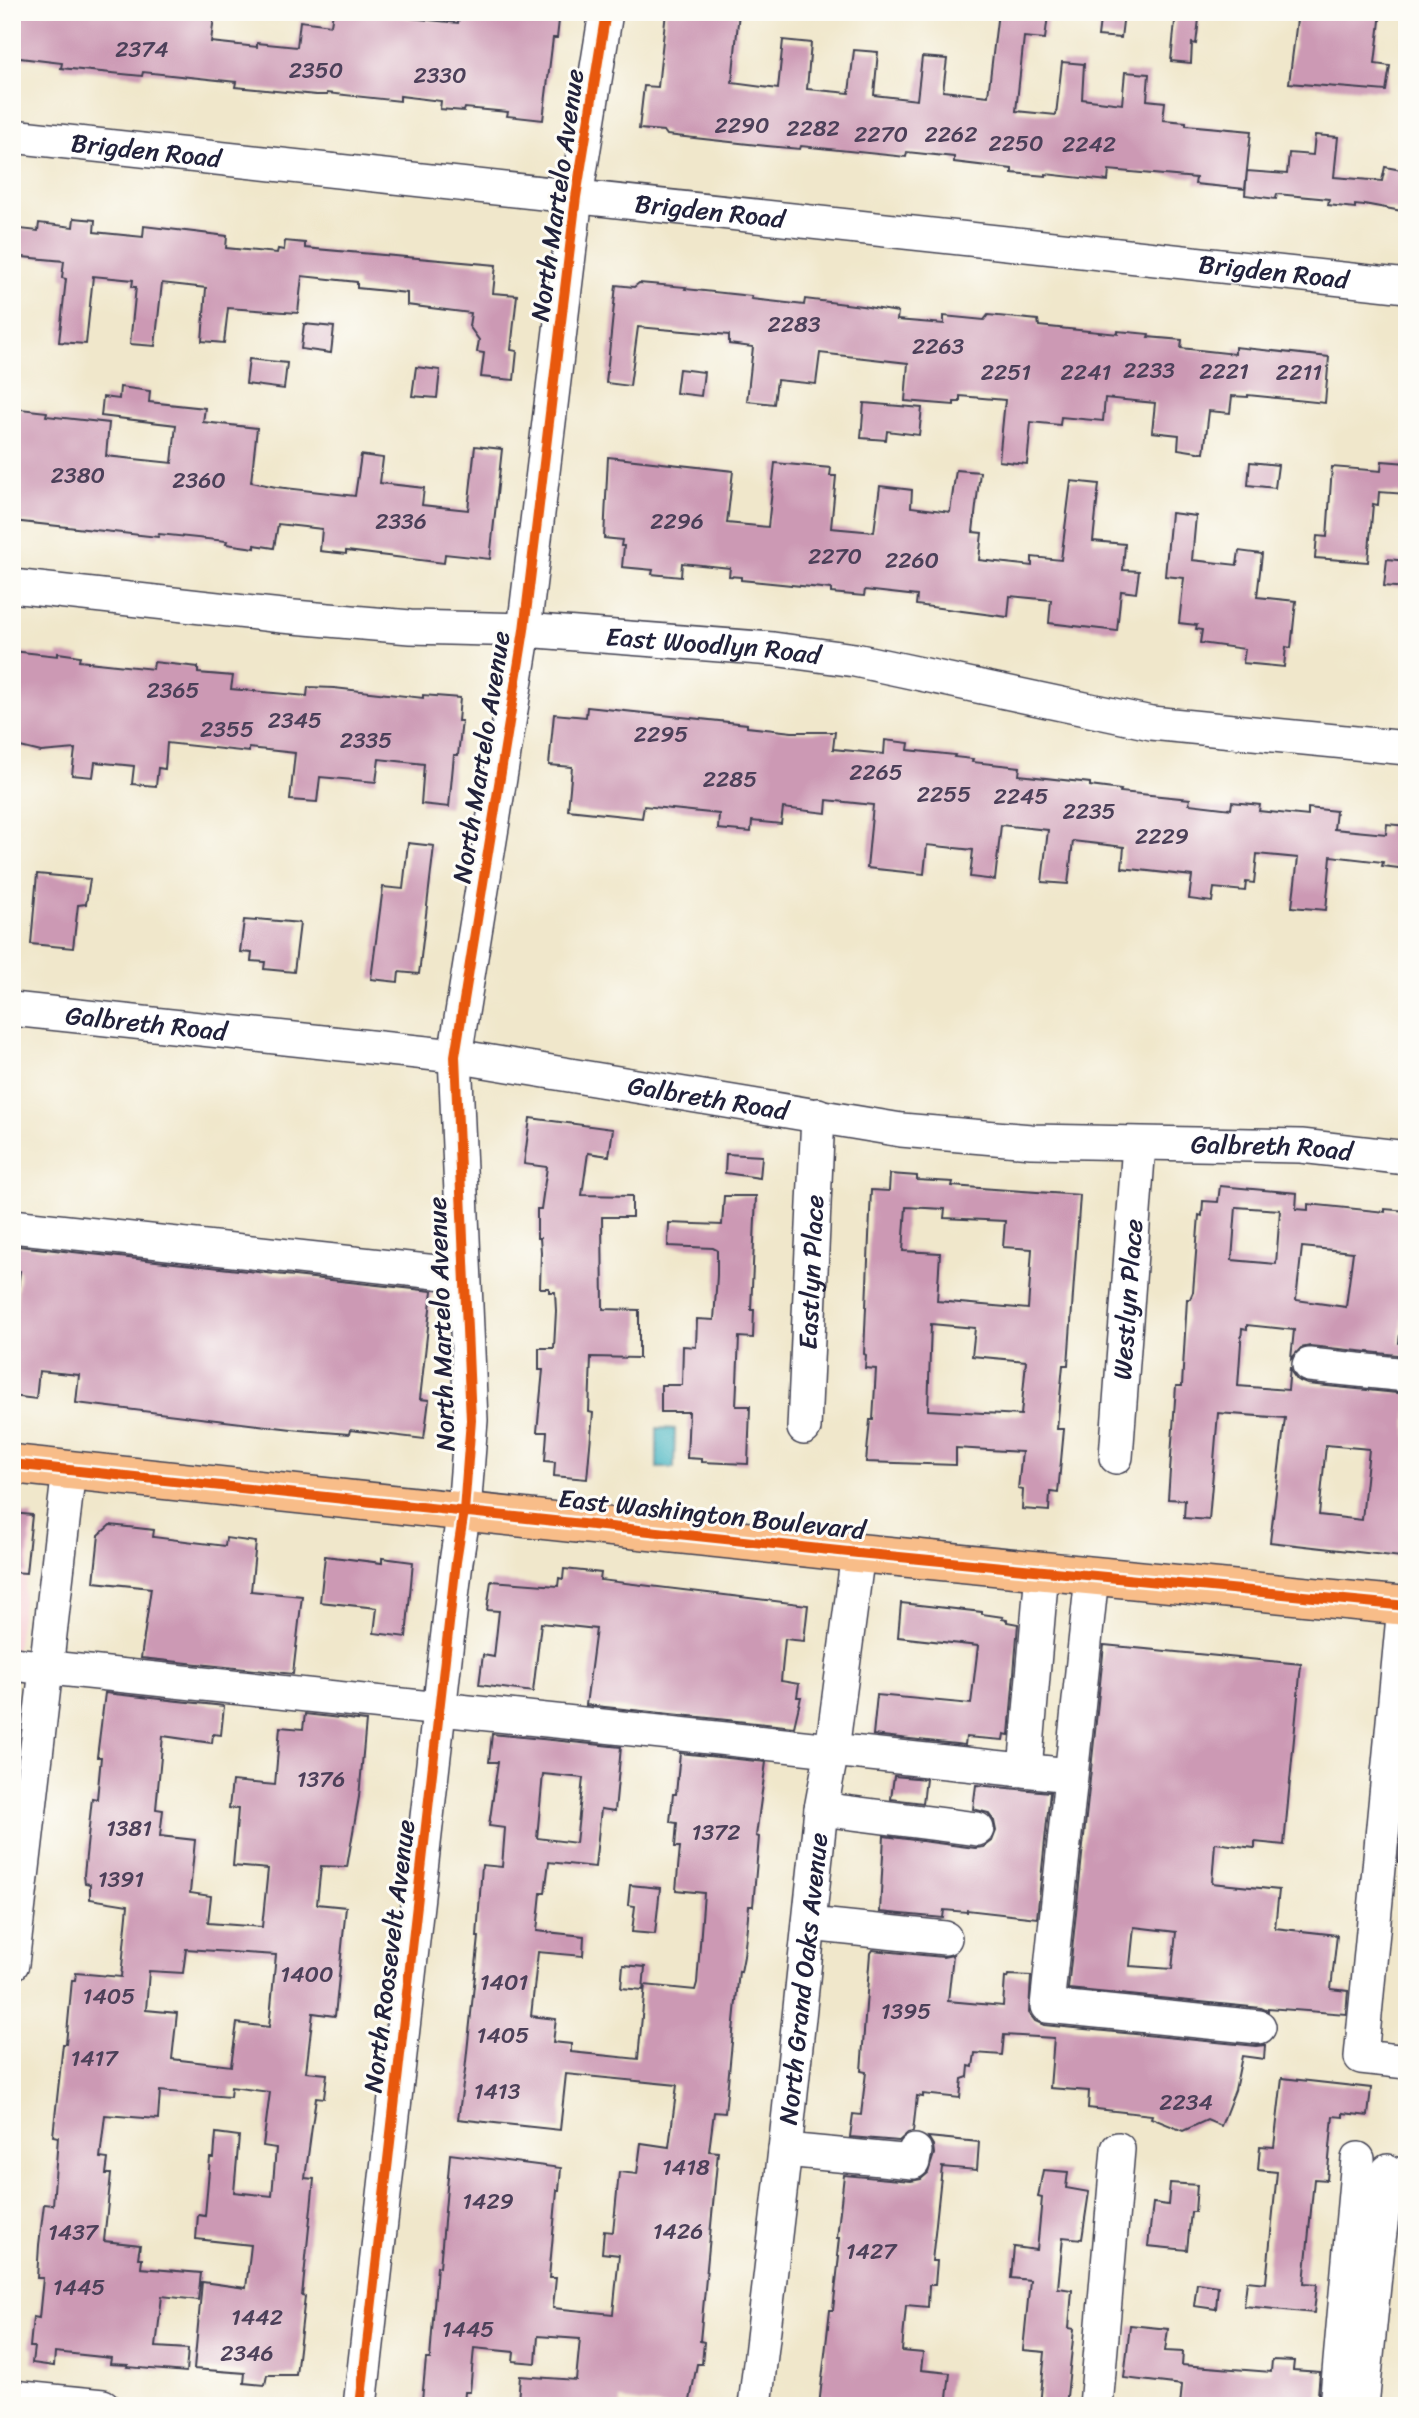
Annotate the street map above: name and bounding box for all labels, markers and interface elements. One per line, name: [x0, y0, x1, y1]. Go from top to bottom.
house number: 2374: [115, 29, 169, 70]
house number: 2350: [289, 50, 343, 91]
house number: 2330: [413, 55, 467, 96]
street label: North Martelo Avenue: [517, 66, 597, 324]
house number: 2290: [714, 105, 770, 146]
house number: 2282: [786, 108, 840, 149]
house number: 2270: [854, 114, 908, 155]
house number: 2262: [925, 114, 977, 155]
street label: Brigden Road: [69, 120, 226, 182]
house number: 2250: [988, 123, 1044, 164]
house number: 2242: [1062, 124, 1116, 165]
street label: Brigden Road: [633, 180, 790, 242]
street label: Brigden Road: [1196, 241, 1353, 303]
house number: 2283: [767, 304, 821, 345]
house number: 2263: [912, 326, 964, 367]
house number: 2233: [1123, 350, 1175, 391]
house number: 2221: [1199, 351, 1249, 392]
house number: 2251: [981, 352, 1031, 393]
house number: 2241: [1061, 352, 1112, 393]
house number: 2211: [1276, 352, 1322, 393]
house number: 2380: [51, 455, 105, 496]
house number: 2360: [172, 460, 226, 501]
house number: 2336: [375, 501, 427, 542]
house number: 2296: [650, 501, 704, 542]
house number: 2270: [808, 536, 862, 577]
house number: 2260: [885, 540, 939, 581]
street label: East Woodlyn Road: [604, 613, 826, 678]
street label: North Martelo Avenue: [438, 628, 524, 886]
house number: 2365: [146, 670, 200, 711]
house number: 2345: [268, 700, 322, 741]
house number: 2355: [200, 709, 254, 750]
house number: 2295: [634, 714, 688, 755]
house number: 2335: [340, 720, 392, 761]
house number: 2265: [849, 752, 903, 793]
house number: 2285: [703, 759, 757, 800]
house number: 2255: [917, 774, 971, 815]
house number: 2245: [994, 776, 1048, 817]
house number: 2235: [1062, 791, 1116, 832]
house number: 2229: [1135, 816, 1189, 857]
street label: Galbreth Road: [63, 992, 231, 1055]
street label: Galbreth Road: [624, 1062, 794, 1134]
street label: Galbreth Road: [1191, 1121, 1357, 1175]
street label: Eastlyn Place: [785, 1194, 837, 1351]
street label: North Martelo Avenue: [414, 1196, 468, 1452]
street label: Westlyn Place: [1099, 1217, 1156, 1381]
street label: East Washington Boulevard: [556, 1475, 870, 1553]
house number: 1376: [297, 1759, 345, 1800]
house number: 1381: [106, 1808, 152, 1849]
house number: 1372: [692, 1812, 740, 1853]
street label: North Roosevelt Avenue: [349, 1817, 429, 2095]
street label: North Grand Oaks Avenue: [765, 1830, 841, 2127]
house number: 1391: [98, 1859, 144, 1900]
house number: 1400: [280, 1954, 334, 1995]
house number: 1401: [480, 1962, 528, 2003]
house number: 1405: [83, 1976, 135, 2017]
house number: 1395: [881, 1991, 931, 2032]
house number: 1405: [477, 2015, 529, 2056]
house number: 1417: [70, 2038, 119, 2079]
house number: 1413: [474, 2071, 521, 2112]
house number: 2234: [1159, 2082, 1213, 2123]
house number: 1418: [662, 2147, 710, 2188]
house number: 1429: [462, 2181, 514, 2222]
house number: 1426: [653, 2211, 703, 2252]
house number: 1437: [48, 2212, 100, 2253]
house number: 1427: [846, 2231, 898, 2272]
house number: 1445: [53, 2267, 105, 2308]
house number: 1442: [231, 2297, 283, 2338]
house number: 1445: [442, 2309, 494, 2350]
house number: 2346: [220, 2333, 274, 2374]

